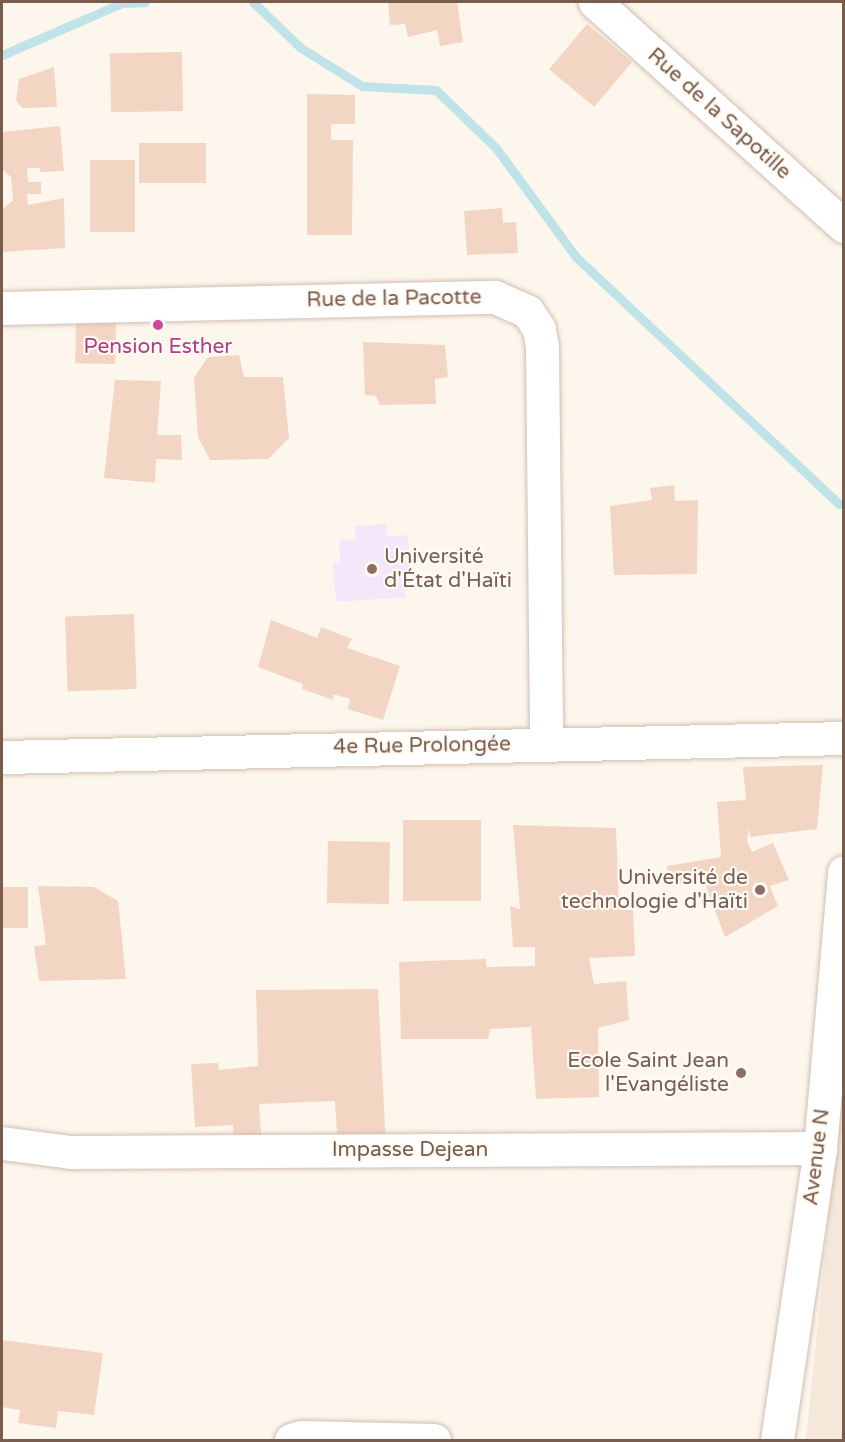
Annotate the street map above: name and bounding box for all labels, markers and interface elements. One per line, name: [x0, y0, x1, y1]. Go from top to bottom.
street label: Rue de la Sapotille: [642, 43, 796, 185]
street label: Rue de la Pacotte: [306, 285, 482, 313]
marker: Pension Esther: [151, 318, 165, 332]
place label: Pension Esther: [84, 334, 232, 360]
place label: Université d'État d'Haïti: [384, 544, 512, 594]
marker: Université d'État d'Haïti: [365, 562, 379, 576]
street label: 4e Rue Prolongée: [333, 732, 511, 760]
place label: Université de technologie d'Haïti: [561, 865, 748, 915]
marker: Université de technologie d'Haïti: [753, 883, 767, 897]
place label: Ecole Saint Jean l'Evangéliste: [567, 1048, 729, 1098]
marker: Ecole Saint Jean l'Evangéliste: [734, 1066, 748, 1080]
street label: Avenue N: [799, 1107, 835, 1207]
street label: Impasse Dejean: [332, 1137, 488, 1163]

